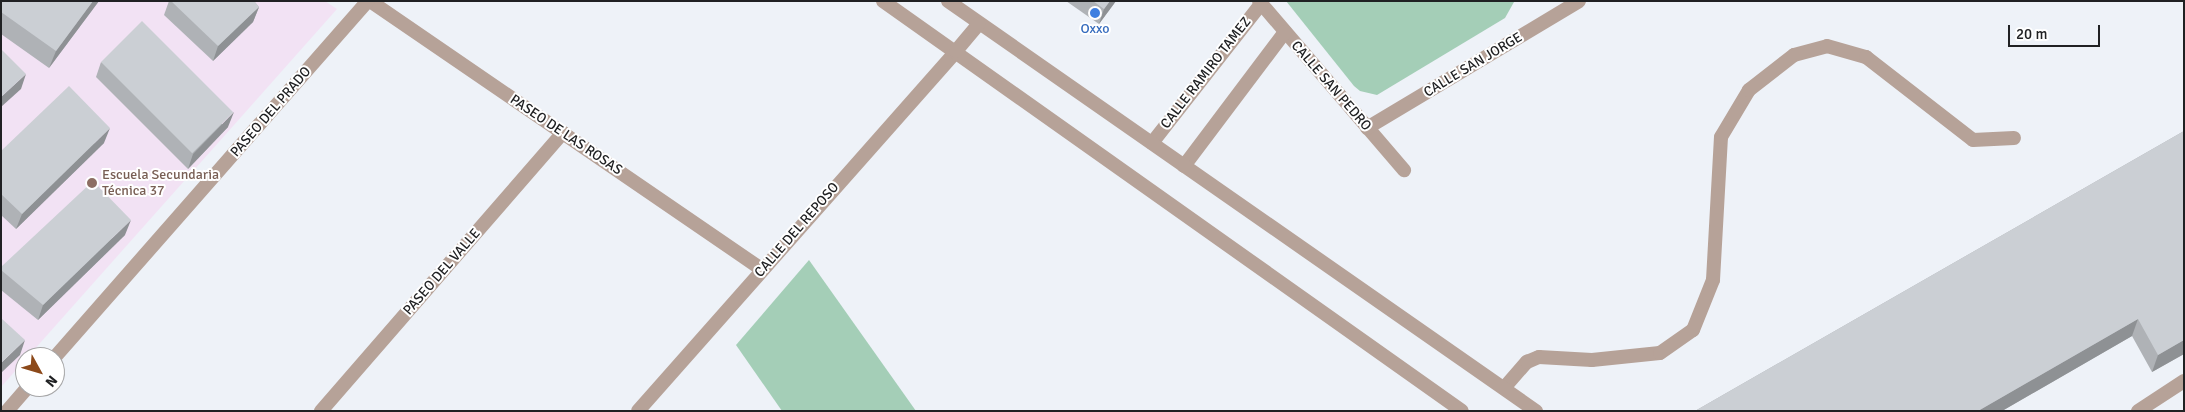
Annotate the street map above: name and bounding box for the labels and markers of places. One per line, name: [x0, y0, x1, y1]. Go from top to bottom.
marker: Oxxo: [1089, 7, 1101, 19]
place label: Oxxo: [1081, 21, 1109, 37]
place label: Escuela Secundaria Técnica 37: [102, 167, 219, 200]
marker: Escuela Secundaria Técnica 37: [86, 177, 98, 189]

